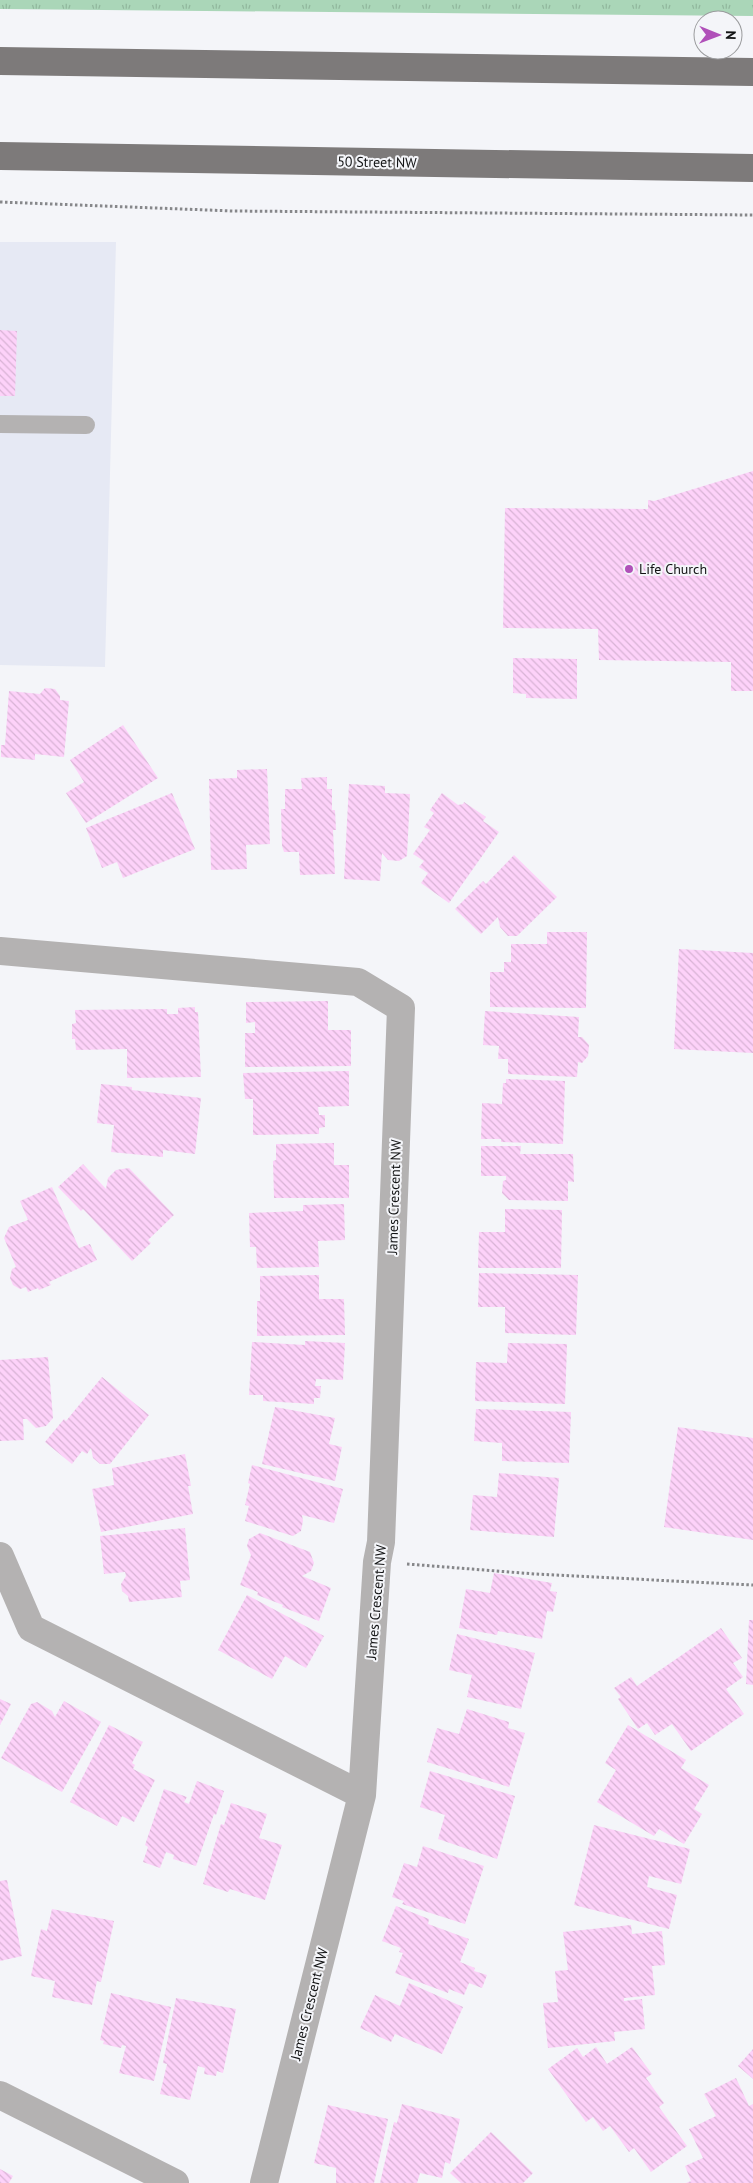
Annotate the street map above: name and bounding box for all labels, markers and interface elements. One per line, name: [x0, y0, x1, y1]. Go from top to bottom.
north arrow: [693, 10, 743, 60]
text: N: [722, 30, 740, 40]
street label: 50 Street NW: [337, 152, 417, 172]
place label: Life Church: [639, 560, 707, 578]
marker: Life Church: [623, 563, 635, 575]
street label: James Crescent NW: [383, 1139, 405, 1256]
street label: James Crescent NW: [362, 1544, 390, 1661]
street label: James Crescent NW: [286, 1946, 332, 2063]

